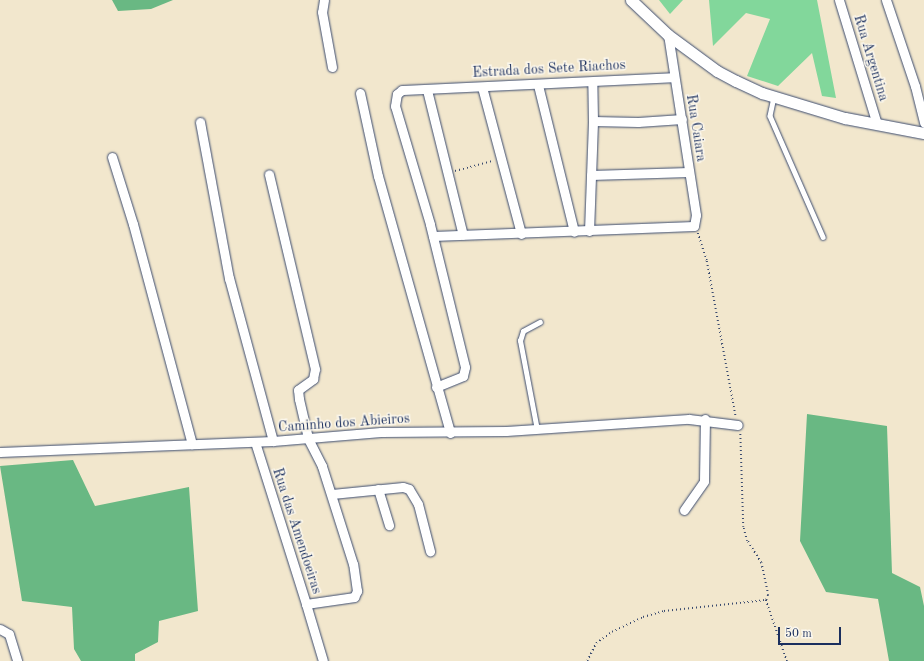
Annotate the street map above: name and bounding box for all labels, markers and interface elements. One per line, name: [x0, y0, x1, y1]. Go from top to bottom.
street label: Rua Argentina: [850, 13, 892, 103]
street label: Estrada dos Sete Riachos: [472, 57, 626, 81]
street label: Rua Caiara: [682, 93, 710, 163]
street label: Caminho dos Abieiros: [278, 410, 410, 436]
street label: Rua das Amendoeiras: [269, 466, 325, 596]
scale bar: [780, 619, 843, 645]
text: 50 m: [785, 628, 812, 640]

